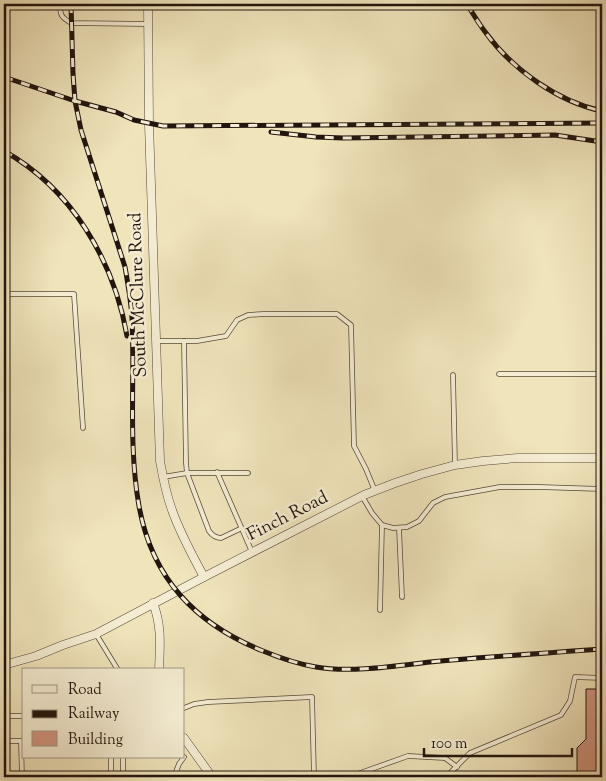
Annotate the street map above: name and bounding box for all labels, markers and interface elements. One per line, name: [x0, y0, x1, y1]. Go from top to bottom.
street label: South McClure Road: [123, 212, 155, 378]
street label: Finch Road: [243, 485, 333, 549]
legend: [22, 668, 185, 758]
text: Road: [68, 680, 102, 701]
text: Railway: [68, 704, 120, 725]
scale bar: [424, 726, 571, 758]
text: Building: [68, 730, 123, 751]
text: 100 m: [431, 734, 468, 755]

